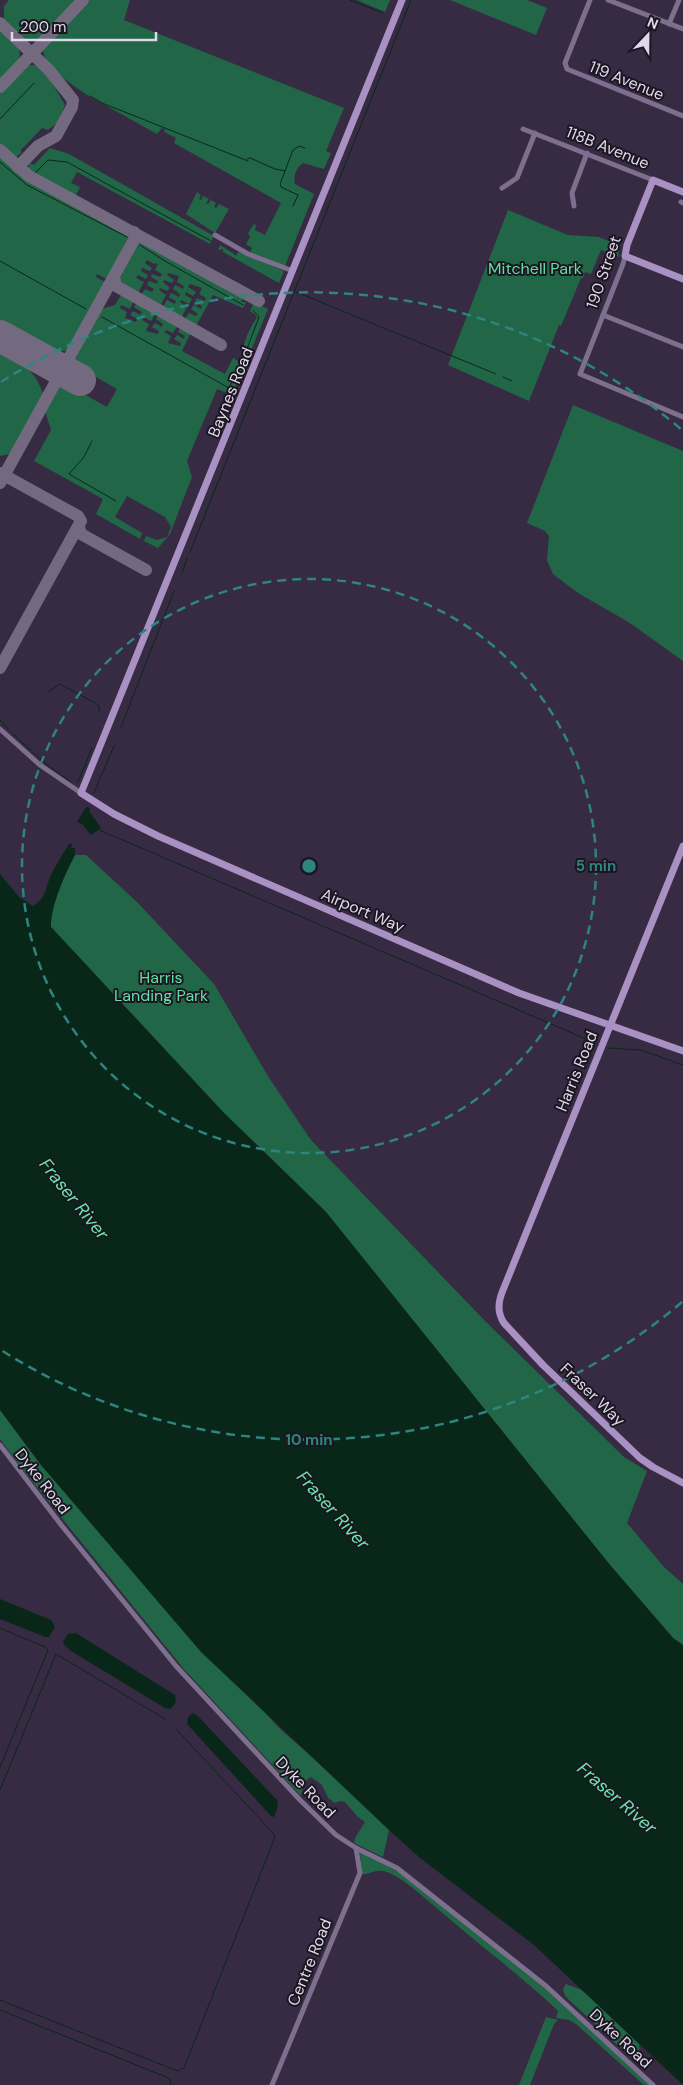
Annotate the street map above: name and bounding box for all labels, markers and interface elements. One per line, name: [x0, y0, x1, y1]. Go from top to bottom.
scale bar: [12, 10, 156, 42]
north arrow: [623, 10, 673, 60]
text: N: [645, 13, 661, 33]
text: 200 m: [20, 17, 66, 37]
street label: 119 Avenue: [586, 56, 667, 105]
street label: 118B Avenue: [563, 121, 653, 174]
street label: 190 Street: [581, 233, 626, 311]
park label: Mitchell Park: [488, 258, 582, 279]
street label: Baynes Road: [203, 344, 258, 440]
text: 5 min: [576, 856, 616, 876]
centre of rings: [300, 857, 318, 875]
street label: Airport Way: [318, 884, 408, 937]
park label: Harris Landing Park: [114, 967, 208, 1006]
street label: Harris Road: [551, 1028, 602, 1114]
water label: Fraser River: [34, 1153, 115, 1246]
street label: Fraser Way: [556, 1358, 630, 1431]
text: 10 min: [285, 1430, 333, 1450]
street label: Dyke Road: [10, 1444, 75, 1518]
water label: Fraser River: [291, 1465, 376, 1556]
street label: Dyke Road: [271, 1752, 340, 1823]
water label: Fraser River: [572, 1757, 663, 1840]
street label: Centre Road: [282, 1915, 336, 2009]
street label: Dyke Road: [585, 2004, 656, 2073]

